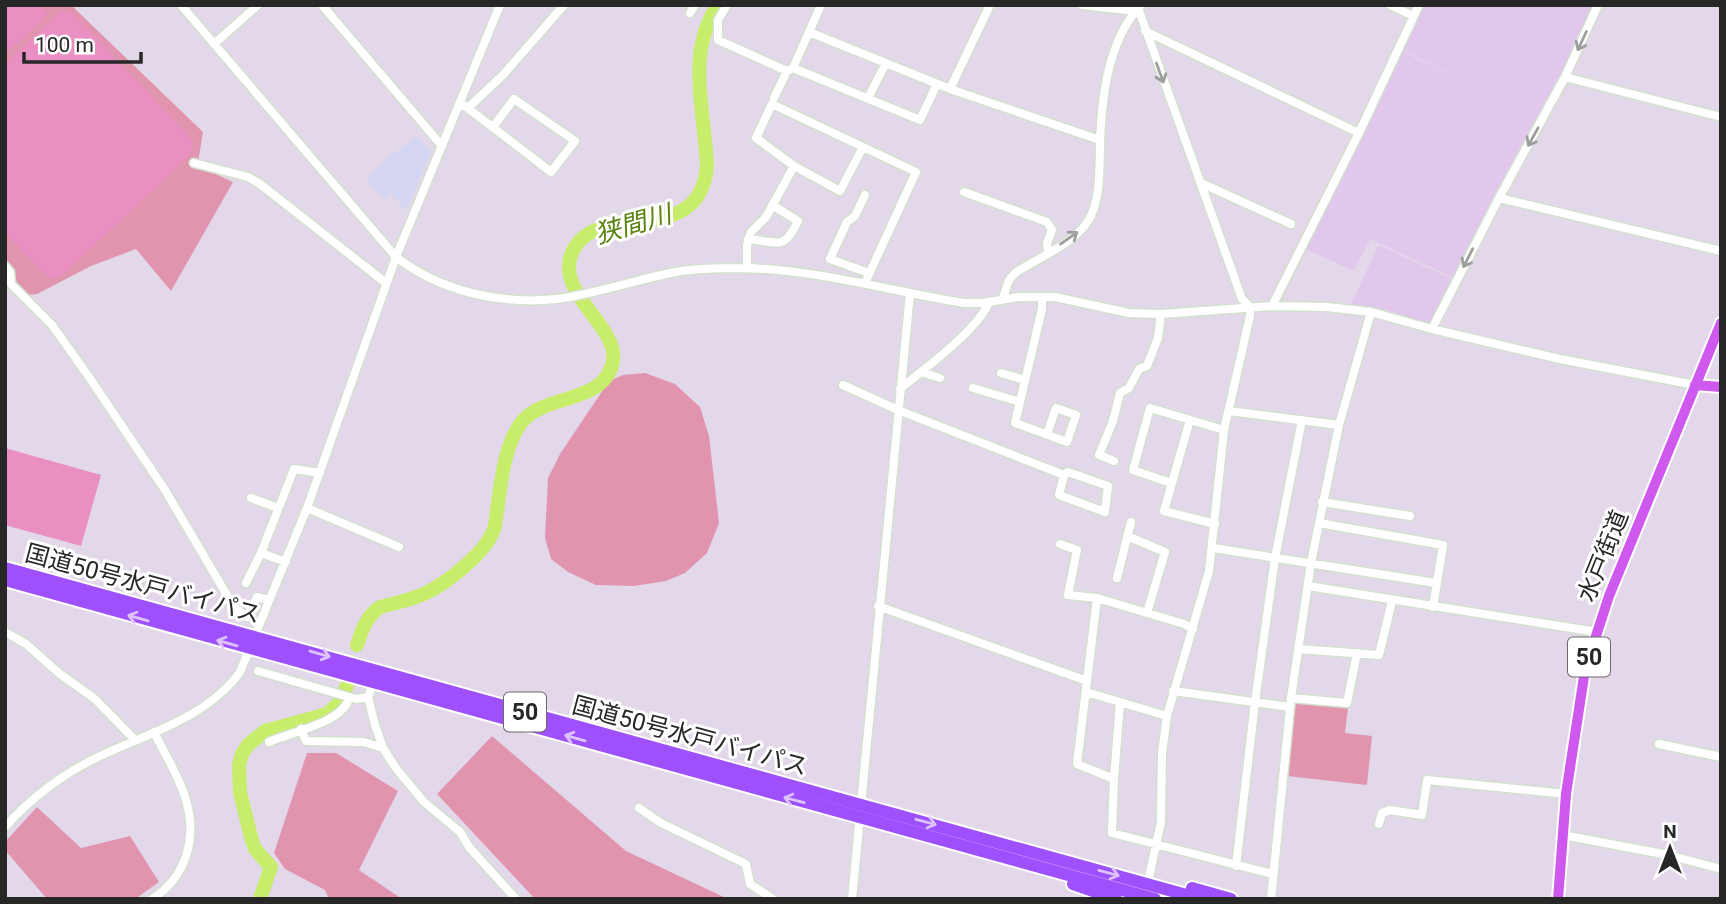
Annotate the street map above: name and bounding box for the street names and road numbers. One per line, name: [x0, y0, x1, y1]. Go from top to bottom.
street label: 水戸街道: [1572, 506, 1634, 606]
street label: 国道50号水戸バイパス: [22, 539, 264, 629]
road number: 50: [1568, 638, 1610, 677]
street label: 国道50号水戸バイパス: [569, 691, 811, 781]
road number: 50: [504, 692, 546, 732]

